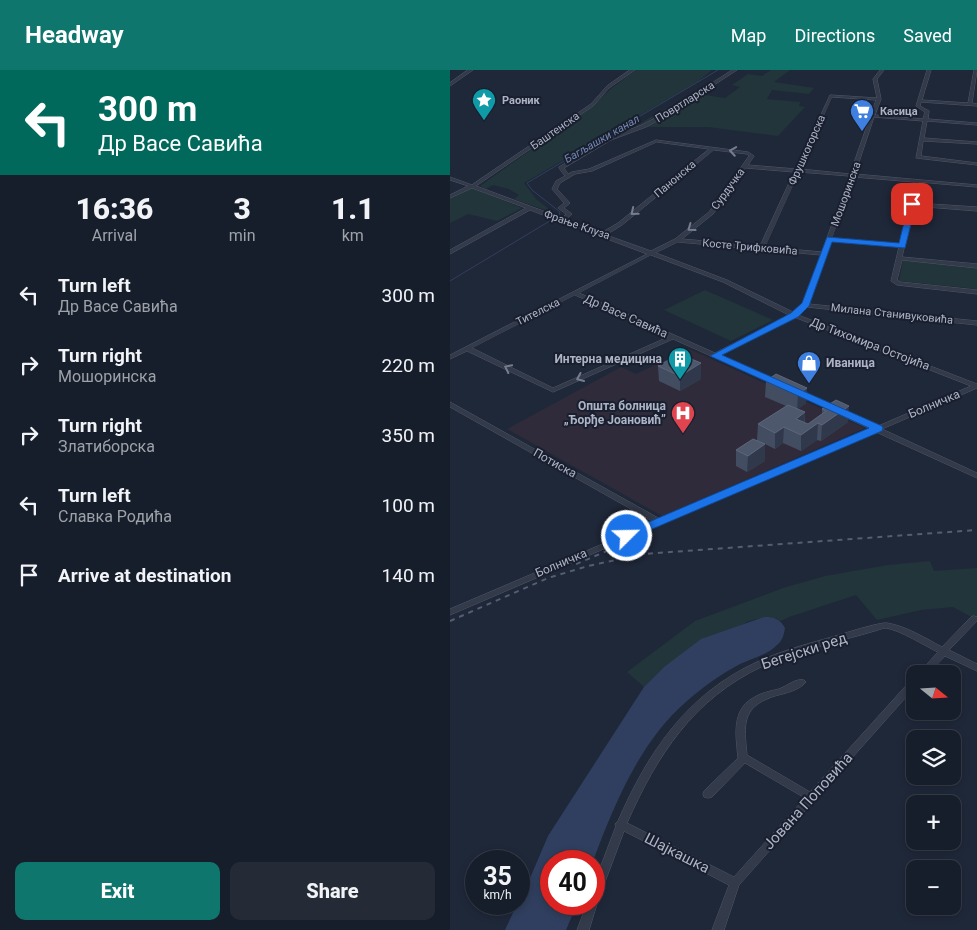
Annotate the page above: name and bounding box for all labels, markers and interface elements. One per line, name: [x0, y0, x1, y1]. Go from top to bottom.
text: Headway: [25, 21, 124, 49]
text: Map: [731, 25, 766, 46]
text: Directions: [794, 25, 875, 46]
text: Saved: [903, 25, 952, 46]
street label: Повртларска: [653, 79, 717, 125]
place icon: Раоник: [471, 87, 497, 121]
text: 300 m: [98, 89, 197, 130]
icon: left: [15, 90, 80, 155]
place label: Раоник: [502, 94, 541, 107]
supermarket icon: Касица: [849, 98, 875, 132]
place label: Касица: [880, 105, 918, 118]
street label: Баштенска: [528, 109, 582, 153]
water label: Багљашки канал: [562, 112, 642, 166]
street label: Фрушкогорска: [786, 113, 828, 187]
text: Др Васе Савића: [98, 131, 263, 156]
one-way arrow: [729, 146, 737, 157]
street label: Панонска: [651, 158, 699, 200]
street label: Мошоринска: [828, 160, 864, 228]
street label: Сурдучка: [709, 166, 747, 212]
pin: [891, 183, 933, 225]
icon: arrive: [898, 190, 926, 218]
text: 16:36: [75, 191, 153, 226]
text: 3: [234, 191, 251, 226]
text: 1.1: [331, 191, 375, 226]
one-way arrow: [631, 207, 640, 216]
street label: Фрање Клуза: [542, 208, 612, 242]
one-way arrow: [688, 223, 697, 231]
text: Arrival: [92, 226, 137, 245]
text: min: [229, 226, 256, 245]
text: km: [342, 226, 364, 245]
street label: Косте Трифковића: [702, 236, 798, 258]
text: Turn left: [58, 274, 131, 297]
icon: left: [15, 281, 43, 309]
text: 300 m: [382, 284, 435, 307]
street label: Др Васе Савића: [582, 291, 670, 341]
street label: Тителска: [514, 296, 562, 328]
text: Др Васе Савића: [58, 297, 178, 316]
street label: Милана Станивуковића: [830, 301, 954, 327]
street label: Др Тихомира Остојића: [808, 315, 932, 373]
text: Turn right: [58, 344, 142, 367]
building icon: Интерна медицина: [667, 346, 693, 380]
shop icon: Иваница: [796, 350, 822, 384]
icon: right: [15, 351, 43, 379]
place label: Интерна медицина: [554, 352, 663, 366]
text: 220 m: [382, 354, 435, 377]
place label: Иваница: [826, 356, 875, 370]
one-way arrow: [504, 364, 513, 375]
text: Мошоринска: [58, 367, 156, 386]
one-way arrow: [576, 372, 585, 383]
street label: Болничка: [906, 387, 962, 421]
place label: Општа болница „Ђорђе Јоановић”: [564, 399, 667, 427]
hospital icon: Општа болница „Ђорђе Јоановић”: [670, 400, 696, 434]
text: Turn right: [58, 414, 142, 437]
icon: right: [15, 421, 43, 449]
text: 350 m: [382, 424, 435, 447]
text: Златиборска: [58, 437, 155, 456]
street label: Потиска: [531, 445, 579, 481]
text: Turn left: [58, 484, 131, 507]
icon: left: [15, 491, 43, 519]
text: 100 m: [382, 494, 435, 517]
text: Славка Родића: [58, 507, 172, 526]
position arrow: [600, 509, 652, 561]
street label: Болничка: [533, 546, 589, 580]
icon: arrive: [15, 561, 43, 589]
text: Arrive at destination: [58, 564, 231, 587]
text: 140 m: [382, 564, 435, 587]
street label: Бегејски ред: [759, 629, 849, 673]
north arrow: [906, 665, 961, 720]
map controls: [906, 665, 961, 915]
button: layers: [906, 730, 961, 785]
street label: Јована Поповића: [760, 749, 856, 853]
button: +: [906, 795, 961, 850]
street label: Шајкашка: [641, 829, 713, 877]
speed limit sign: 40: [540, 850, 605, 915]
button: −: [906, 860, 961, 915]
button: Exit: [15, 862, 220, 920]
button: Share: [230, 862, 435, 920]
text: 35: [483, 862, 512, 891]
text: km/h: [483, 888, 512, 902]

